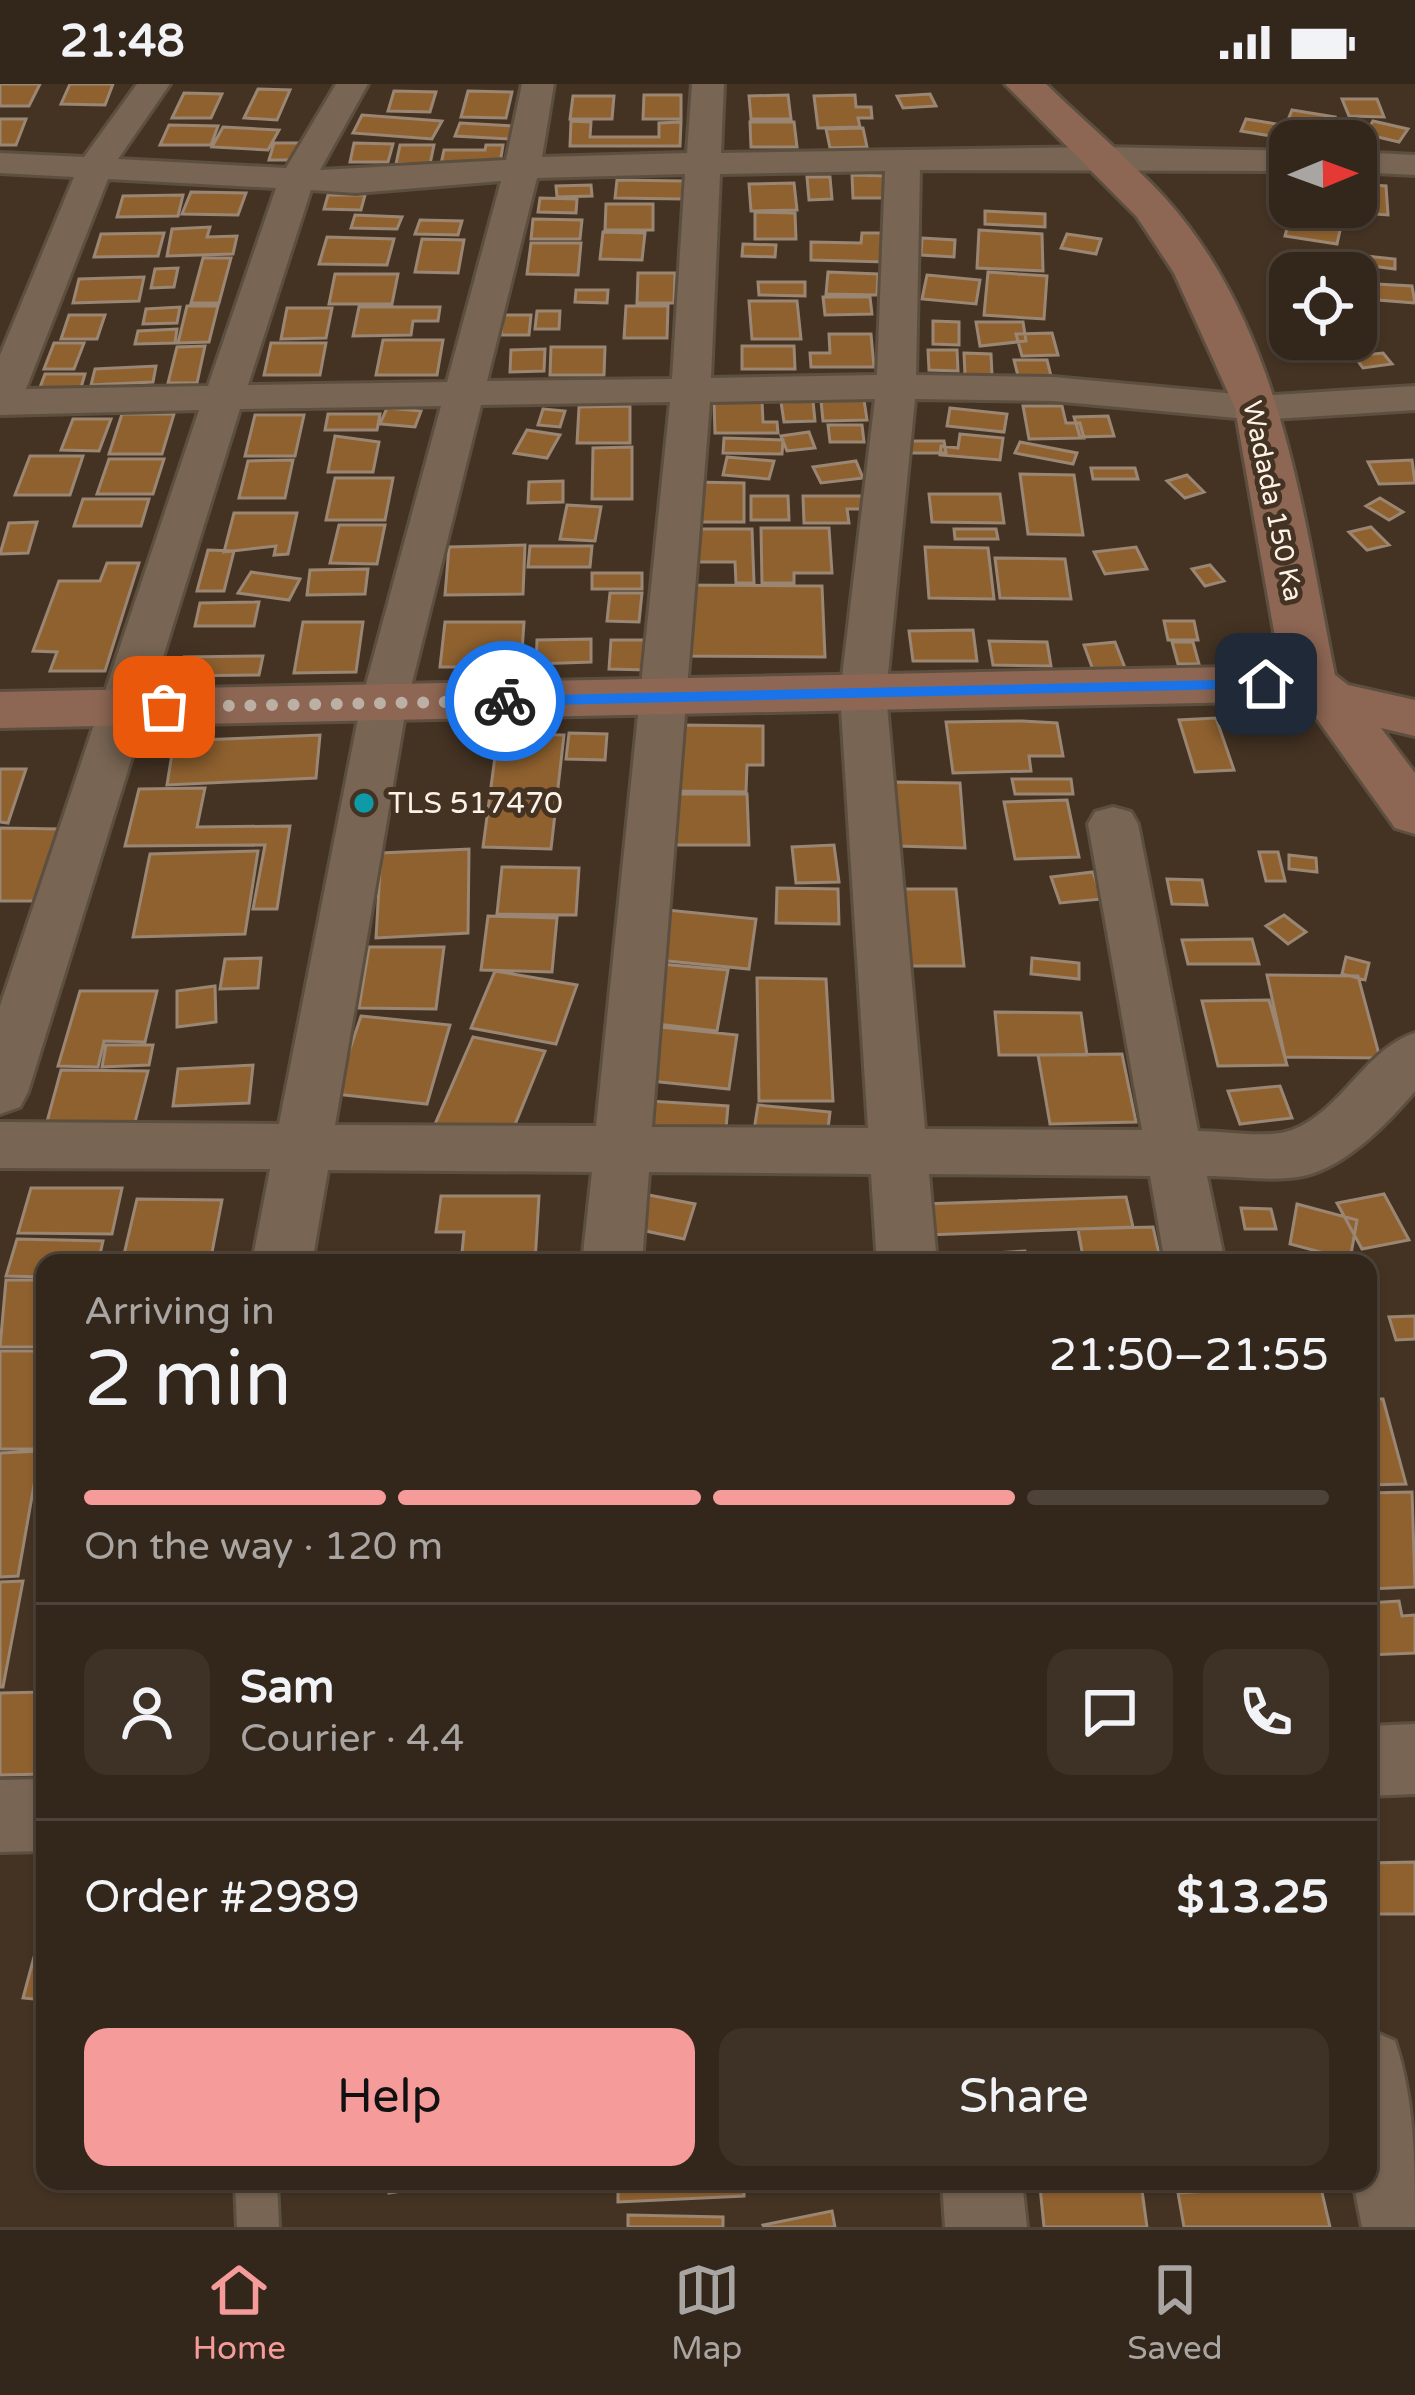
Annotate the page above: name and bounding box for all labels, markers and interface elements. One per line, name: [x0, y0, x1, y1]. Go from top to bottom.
text: 21:48: [60, 15, 185, 69]
north arrow: [1269, 120, 1377, 228]
map controls: [1269, 120, 1377, 360]
button: locate: [1269, 252, 1377, 360]
street label: Wadada 150 Ka: [1235, 398, 1310, 604]
pin: [1215, 633, 1317, 735]
courier: [445, 641, 565, 761]
icon: home: [1233, 651, 1299, 717]
pin: [113, 656, 215, 758]
icon: bike: [472, 668, 538, 734]
icon: bag: [131, 674, 197, 740]
place label: TLS 517470: [388, 785, 563, 822]
marker: TLS 517470: [351, 790, 377, 816]
text: Arriving in: [84, 1288, 275, 1335]
text: 21:50–21:55: [1049, 1329, 1329, 1383]
text: 2 min: [84, 1333, 292, 1427]
text: On the way · 120 m: [84, 1523, 443, 1570]
button: person: [84, 1649, 210, 1775]
button: chat: [1047, 1649, 1173, 1775]
button: phone: [1203, 1649, 1329, 1775]
text: Sam: [240, 1661, 334, 1715]
text: Courier · 4.4: [240, 1715, 464, 1762]
text: Order #2989: [84, 1871, 360, 1925]
text: $13.25: [1177, 1871, 1329, 1925]
button: Help: [84, 2028, 695, 2166]
button: Share: [719, 2028, 1329, 2166]
tab: Home: [192, 2257, 286, 2368]
tab: Map: [671, 2257, 742, 2368]
tab: Saved: [1127, 2257, 1223, 2368]

